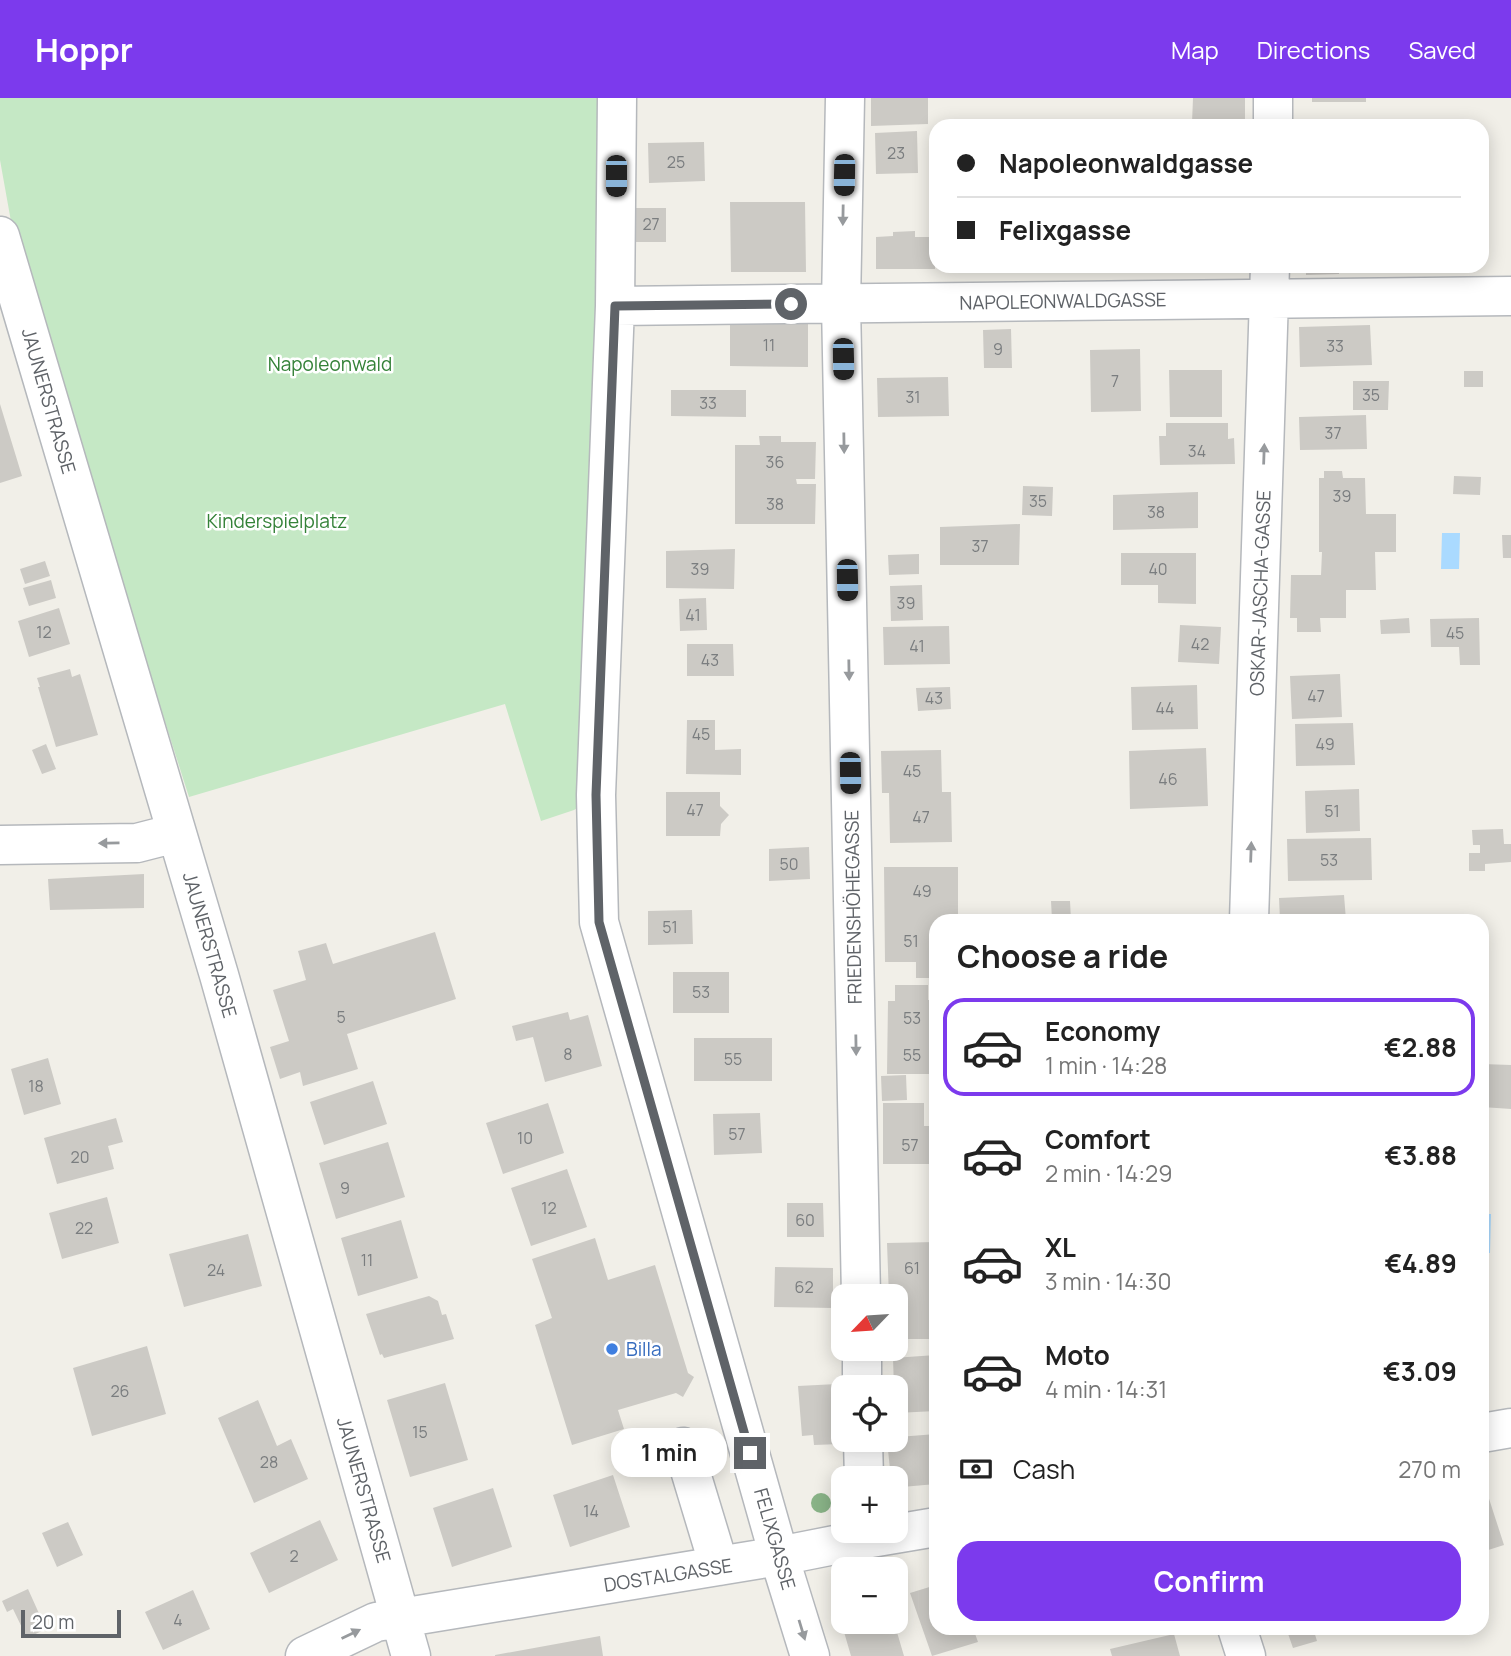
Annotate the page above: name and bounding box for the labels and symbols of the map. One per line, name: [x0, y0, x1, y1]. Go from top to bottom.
house number: 23: [887, 142, 905, 164]
house number: 25: [667, 151, 685, 173]
car: [834, 154, 855, 196]
car: [606, 155, 627, 197]
one-way arrow: [837, 204, 849, 226]
house number: 27: [642, 213, 660, 235]
street label: NAPOLEONWALDGASSE: [959, 286, 1167, 316]
route start: [775, 288, 807, 320]
street label: JAUNERSTRASSE: [16, 325, 82, 477]
house number: 11: [763, 334, 775, 356]
house number: 33: [1326, 335, 1344, 357]
car: [833, 338, 854, 380]
house number: 9: [993, 338, 1003, 360]
park label: Napoleonwald: [268, 351, 392, 377]
house number: 7: [1111, 370, 1119, 392]
house number: 35: [1362, 384, 1380, 406]
house number: 31: [905, 386, 921, 408]
house number: 33: [699, 392, 717, 414]
house number: 37: [1325, 422, 1341, 444]
one-way arrow: [838, 432, 850, 454]
house number: 34: [1188, 440, 1206, 462]
one-way arrow: [1259, 442, 1270, 464]
house number: 36: [766, 451, 784, 473]
house number: 39: [1333, 485, 1351, 507]
street label: OSKAR-JASCHA-GASSE: [1243, 489, 1277, 697]
house number: 35: [1029, 490, 1047, 512]
house number: 38: [766, 493, 784, 515]
house number: 38: [1147, 501, 1165, 523]
park label: Kinderspielplatz: [207, 508, 347, 534]
house number: 37: [972, 535, 988, 557]
house number: 39: [691, 558, 709, 580]
house number: 40: [1148, 558, 1168, 580]
car: [837, 559, 858, 601]
house number: 39: [897, 592, 915, 614]
house number: 41: [685, 604, 701, 626]
house number: 12: [36, 621, 52, 643]
house number: 45: [1446, 622, 1464, 644]
house number: 42: [1191, 633, 1209, 655]
house number: 41: [909, 635, 925, 657]
house number: 43: [701, 649, 719, 671]
one-way arrow: [843, 659, 854, 681]
house number: 47: [1307, 685, 1325, 707]
house number: 43: [925, 687, 943, 709]
house number: 44: [1155, 697, 1175, 719]
house number: 45: [692, 723, 710, 745]
house number: 49: [1315, 733, 1335, 755]
car: [840, 752, 861, 794]
house number: 45: [903, 760, 921, 782]
house number: 46: [1158, 768, 1178, 790]
house number: 47: [686, 799, 704, 821]
house number: 51: [1324, 800, 1340, 822]
house number: 47: [912, 806, 930, 828]
street label: FRIEDENSHÖHEGASSE: [838, 810, 868, 1004]
one-way arrow: [98, 837, 120, 849]
one-way arrow: [1245, 841, 1257, 863]
house number: 53: [1320, 849, 1338, 871]
house number: 50: [780, 853, 799, 875]
street label: JAUNERSTRASSE: [177, 869, 243, 1021]
house number: 49: [912, 880, 932, 902]
house number: 51: [662, 916, 678, 938]
house number: 51: [903, 930, 919, 952]
house number: 53: [692, 981, 710, 1003]
house number: 5: [336, 1006, 346, 1028]
house number: 53: [903, 1007, 921, 1029]
one-way arrow: [850, 1034, 862, 1056]
house number: 8: [563, 1043, 573, 1065]
house number: 55: [903, 1044, 921, 1066]
house number: 55: [724, 1048, 742, 1070]
house number: 18: [28, 1075, 44, 1097]
house number: 57: [728, 1123, 746, 1145]
house number: 10: [517, 1127, 533, 1149]
house number: 57: [901, 1134, 919, 1156]
house number: 20: [71, 1146, 89, 1168]
house number: 9: [340, 1177, 350, 1199]
house number: 12: [541, 1197, 557, 1219]
house number: 60: [795, 1209, 815, 1231]
house number: 22: [75, 1217, 93, 1239]
house number: 11: [361, 1249, 373, 1271]
house number: 61: [904, 1257, 920, 1279]
house number: 24: [207, 1259, 225, 1281]
house number: 62: [794, 1276, 814, 1298]
north arrow: [831, 1284, 908, 1362]
place label: Billa: [626, 1336, 662, 1362]
marker: Billa: [604, 1341, 620, 1357]
house number: 26: [110, 1380, 130, 1402]
street label: JAUNERSTRASSE: [331, 1414, 397, 1566]
house number: 15: [412, 1421, 428, 1443]
callout: 1 min: [610, 1428, 726, 1478]
route end: [734, 1437, 766, 1469]
house number: 28: [260, 1451, 278, 1473]
street label: FELIXGASSE: [748, 1485, 802, 1593]
house number: 14: [583, 1500, 599, 1522]
house number: 2: [289, 1545, 299, 1567]
street label: DOSTALGASSE: [602, 1552, 734, 1598]
scale bar: [21, 1607, 121, 1639]
house number: 4: [173, 1609, 183, 1631]
one-way arrow: [797, 1619, 807, 1640]
one-way arrow: [341, 1628, 361, 1640]

